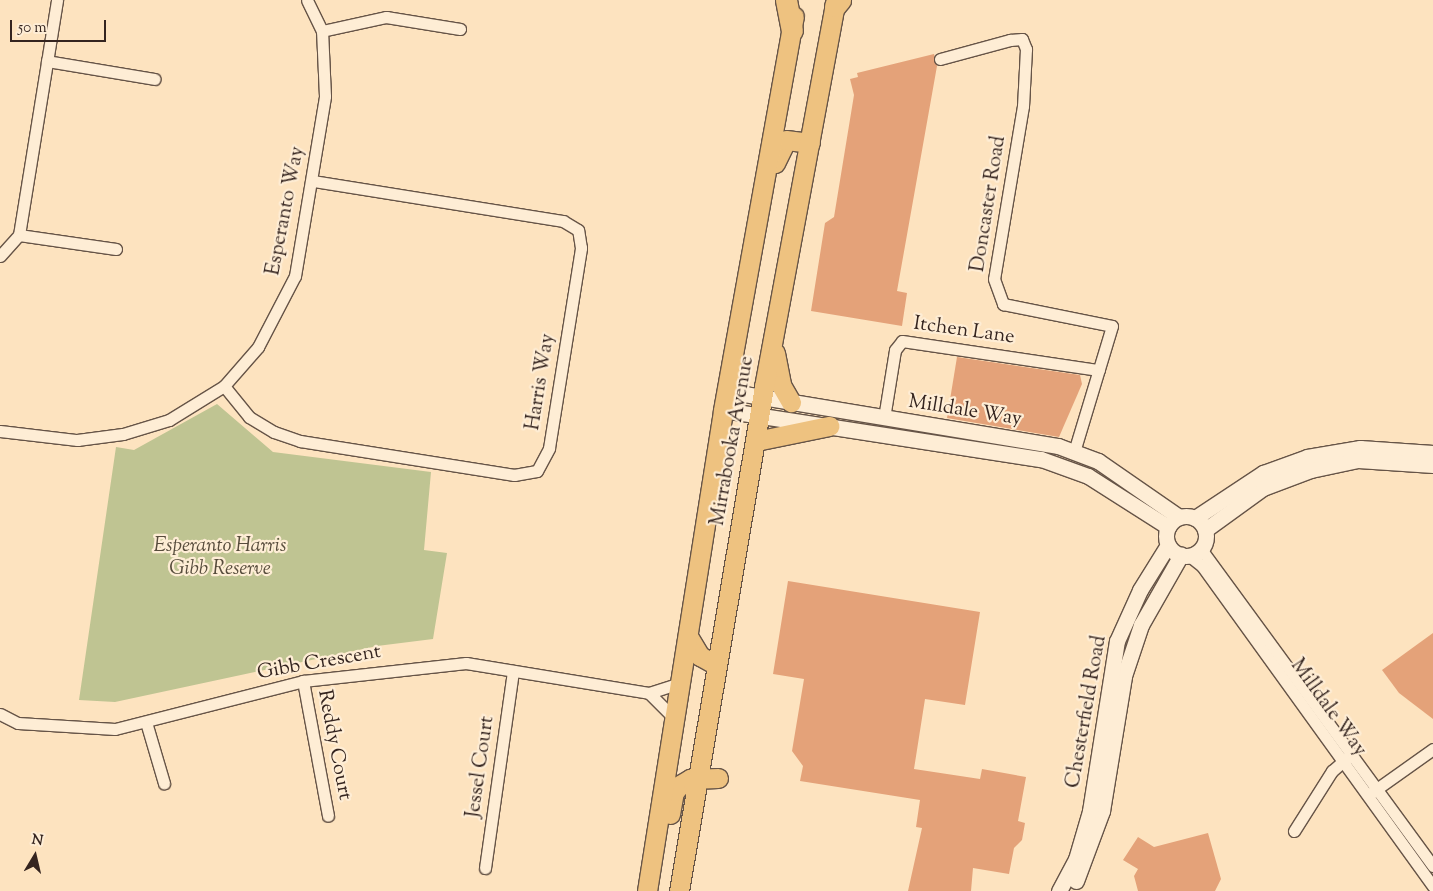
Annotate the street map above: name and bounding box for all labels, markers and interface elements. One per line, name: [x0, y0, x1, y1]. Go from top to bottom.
scale bar: [12, 10, 109, 42]
text: 50 m: [18, 18, 47, 39]
street label: Doncaster Road: [966, 134, 1012, 274]
street label: Esperanto Way: [262, 145, 310, 277]
street label: Itchen Lane: [912, 312, 1016, 350]
street label: Harris Way: [522, 332, 560, 432]
street label: Mirrabooka Avenue: [706, 354, 760, 528]
street label: Milldale Way: [907, 390, 1023, 432]
park label: Esperanto Harris Gibb Reserve: [154, 535, 286, 582]
street label: Chesterfield Road: [1062, 634, 1112, 790]
street label: Gibb Crescent: [255, 640, 383, 686]
street label: Milldale Way: [1285, 655, 1371, 761]
street label: Reddy Court: [312, 688, 356, 802]
street label: Jessel Court: [462, 715, 500, 819]
text: N: [30, 830, 44, 852]
north arrow: [10, 831, 60, 881]

